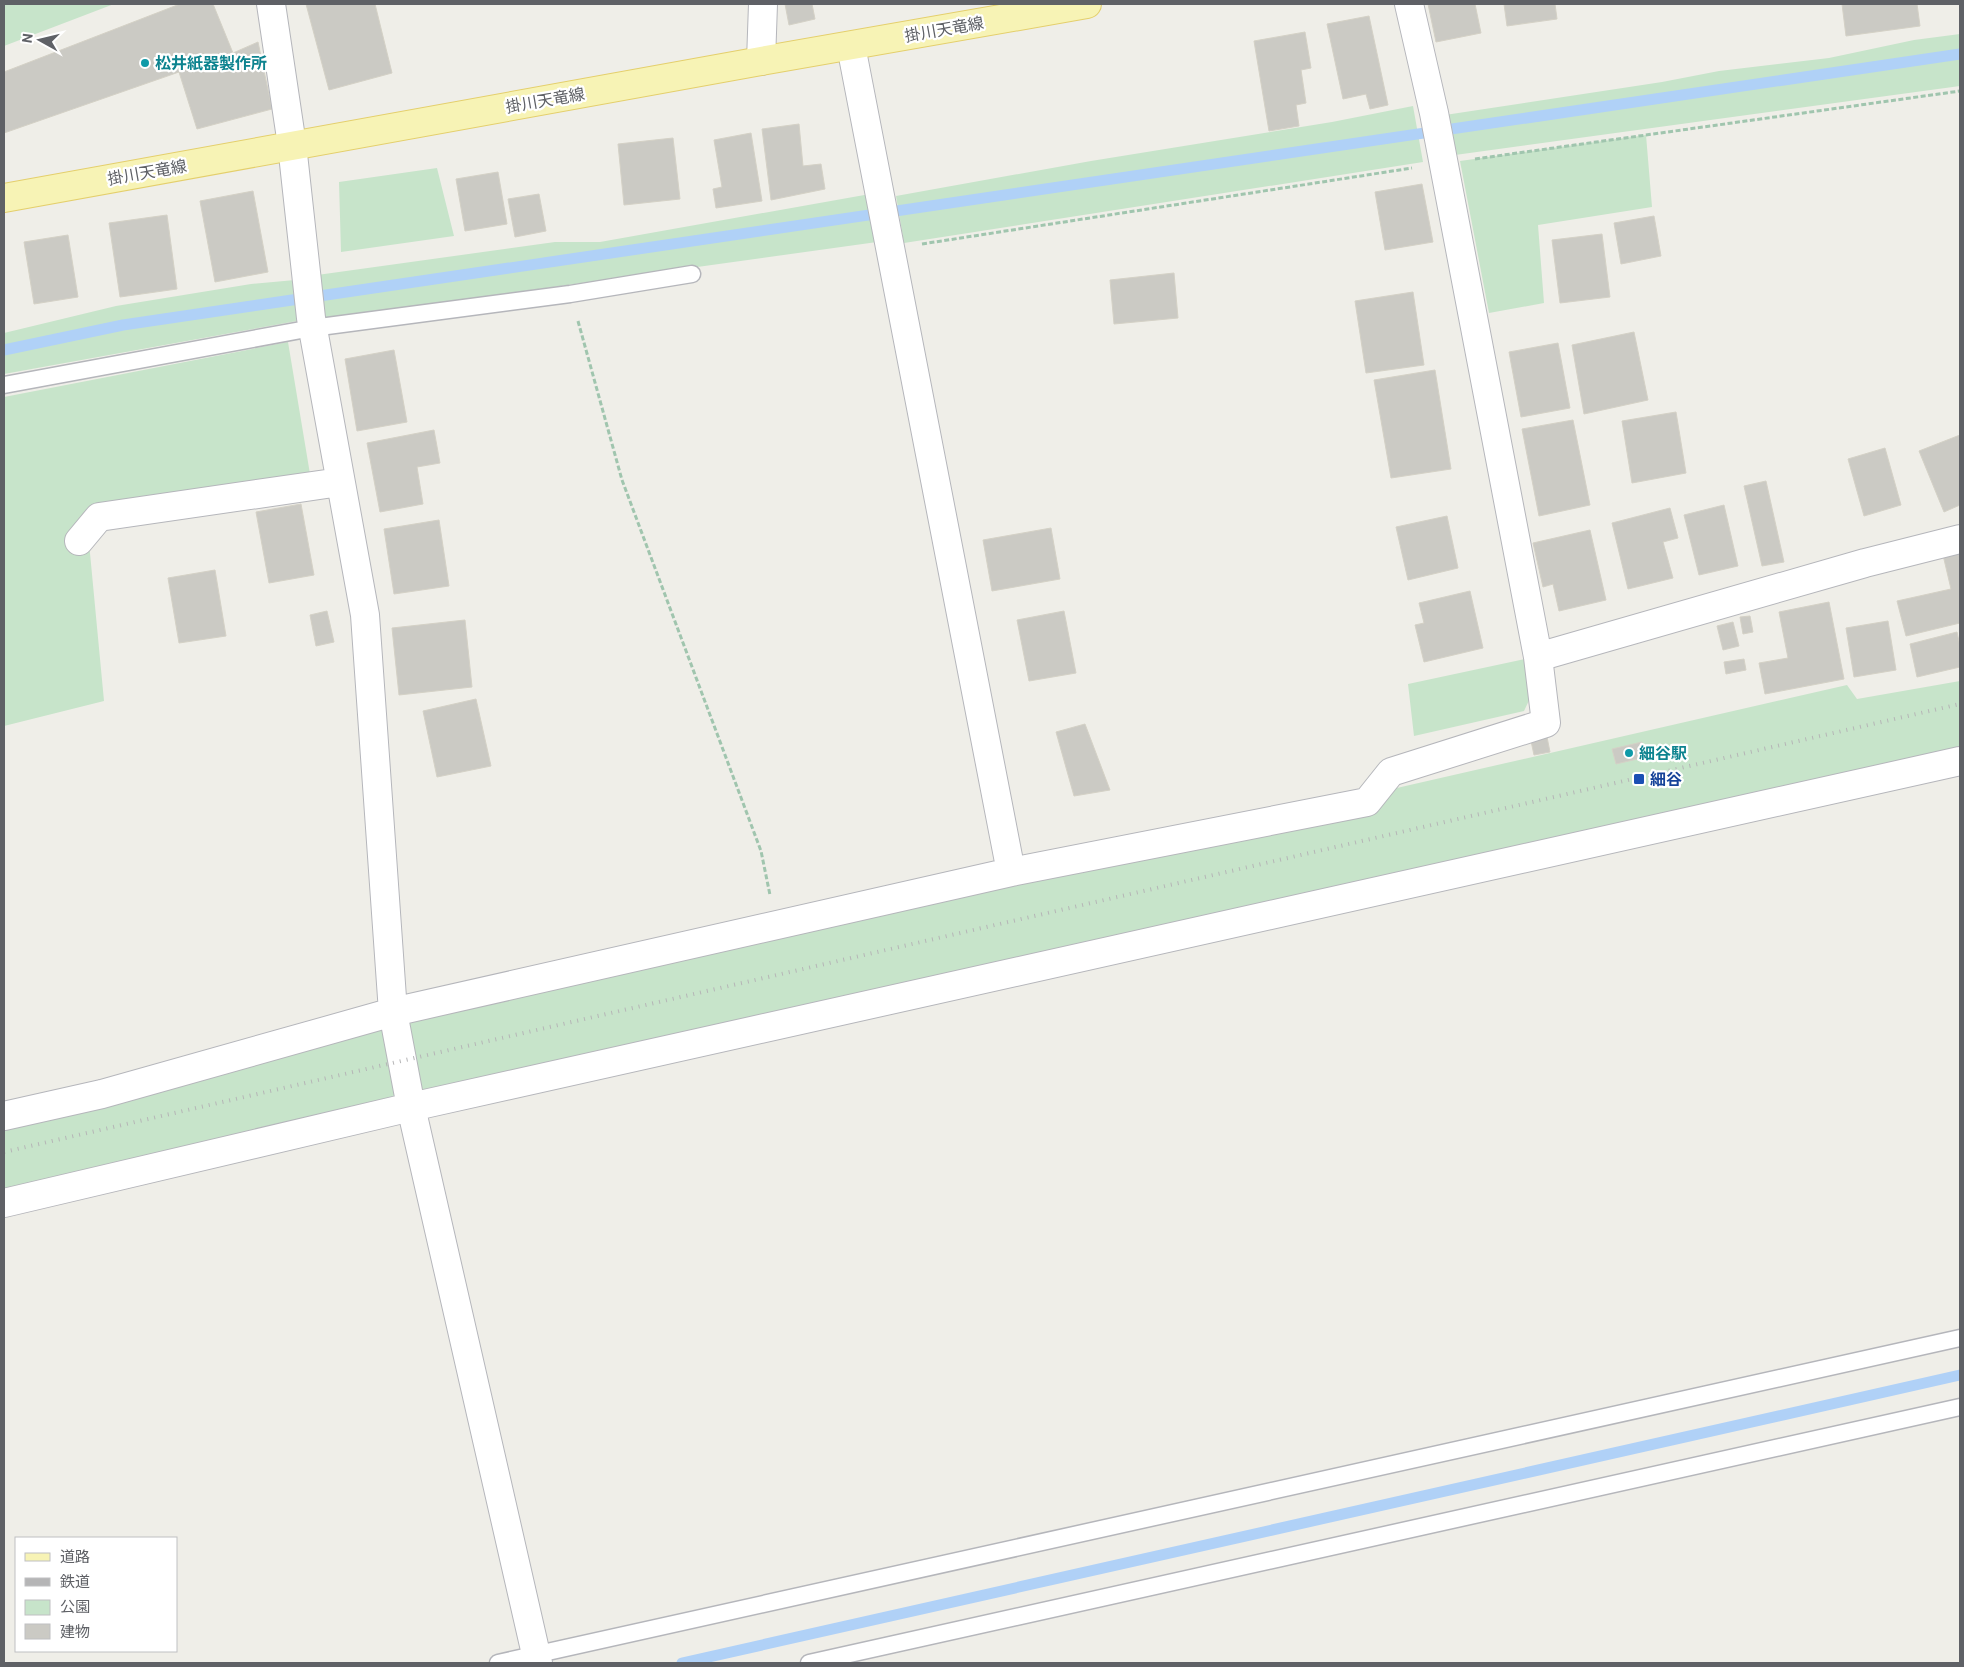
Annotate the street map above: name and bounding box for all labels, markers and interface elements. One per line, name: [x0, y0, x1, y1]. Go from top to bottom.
street label: 掛川天竜線: [903, 12, 985, 45]
north arrow: [15, 15, 65, 65]
text: N: [18, 32, 36, 44]
place label: 松井紙器製作所: [155, 53, 267, 72]
marker: 松井紙器製作所: [139, 57, 151, 69]
street label: 掛川天竜線: [504, 83, 586, 116]
street label: 掛川天竜線: [106, 155, 188, 188]
place label: 細谷駅: [1639, 743, 1687, 762]
marker: 細谷駅: [1623, 747, 1635, 759]
place label: 細谷: [1650, 769, 1682, 788]
marker: 細谷: [1632, 772, 1646, 786]
legend: [15, 1537, 178, 1652]
text: 道路: [60, 1547, 90, 1565]
text: 鉄道: [60, 1572, 90, 1590]
text: 公園: [60, 1597, 90, 1615]
text: 建物: [60, 1622, 90, 1640]

